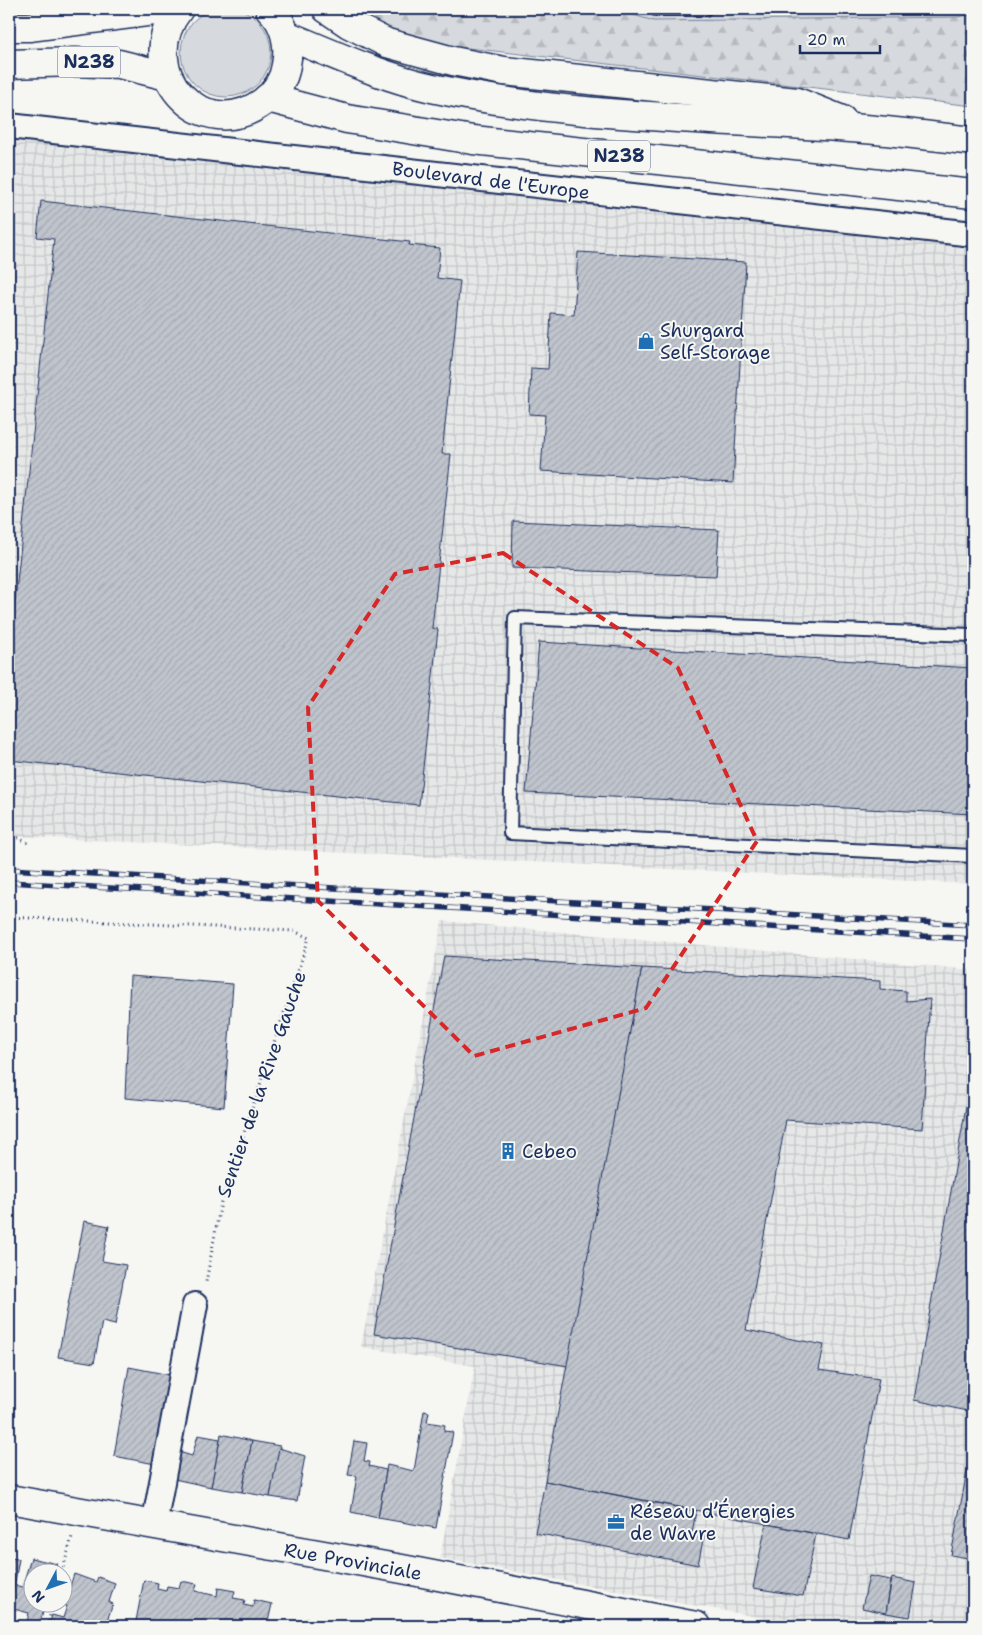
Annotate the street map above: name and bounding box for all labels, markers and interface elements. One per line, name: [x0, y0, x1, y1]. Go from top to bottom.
scale bar: [800, 22, 880, 54]
text: 20 m: [807, 30, 846, 50]
road number: N238: [58, 46, 120, 78]
road number: N238: [588, 140, 650, 172]
street label: Boulevard de l'Europe: [391, 156, 591, 205]
place label: Shurgard Self-Storage: [660, 318, 771, 365]
shop icon: Shurgard Self-Storage: [636, 331, 656, 351]
street label: Sentier de la Rive Gauche: [211, 968, 312, 1201]
place label: Cebeo: [522, 1139, 577, 1164]
building icon: Cebeo: [498, 1141, 518, 1161]
place label: Réseau d’Énergies de Wavre: [630, 1498, 796, 1546]
office icon: Réseau d’Énergies de Wavre: [606, 1512, 626, 1532]
street label: Rue Provinciale: [282, 1537, 424, 1586]
north arrow: [22, 1562, 72, 1612]
text: N: [28, 1586, 49, 1607]

